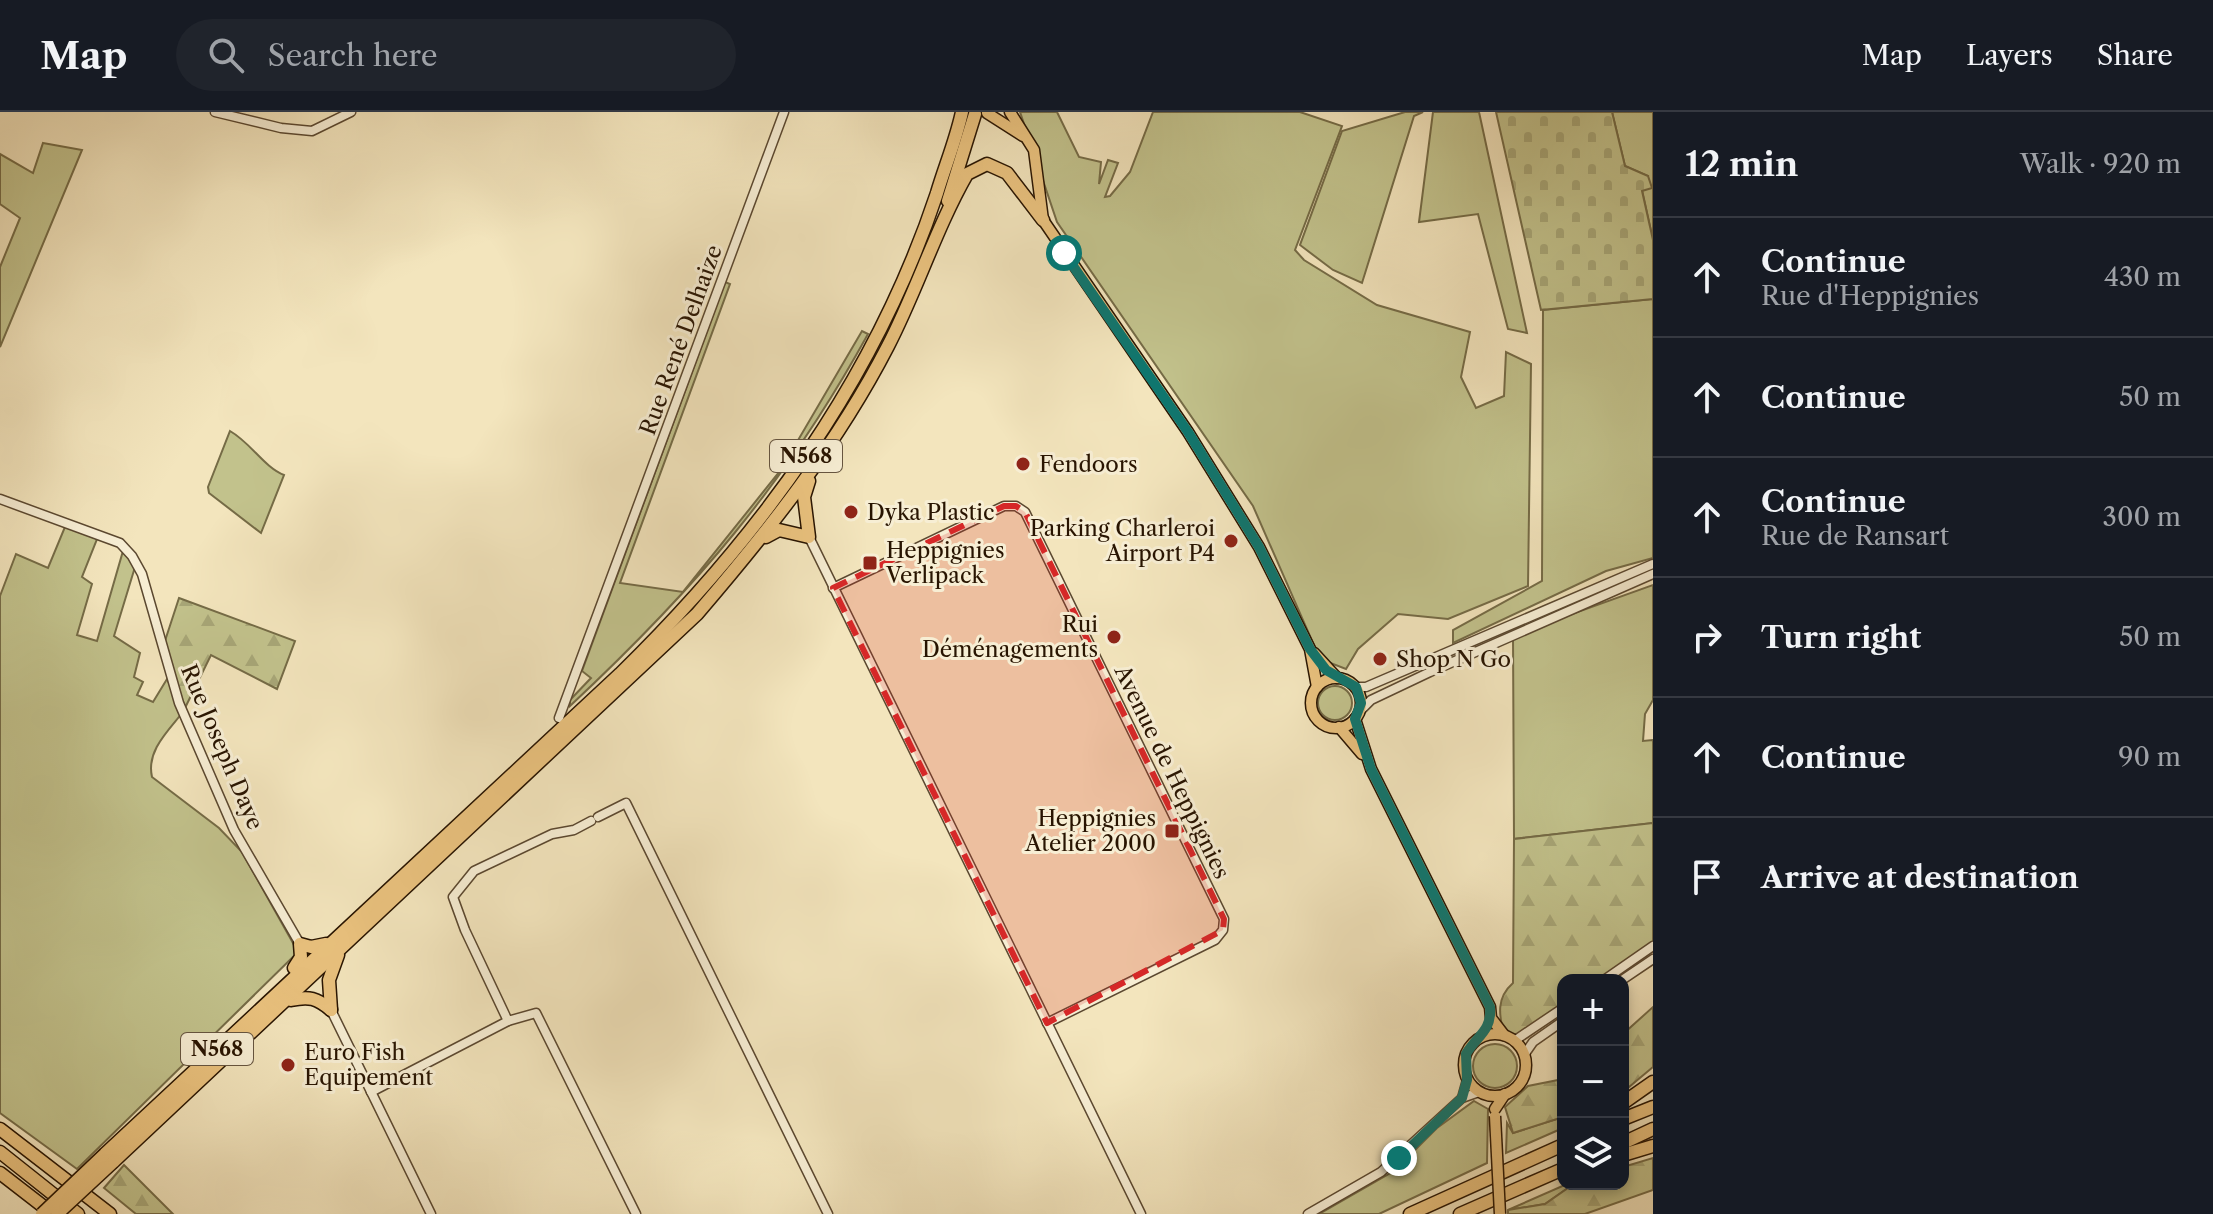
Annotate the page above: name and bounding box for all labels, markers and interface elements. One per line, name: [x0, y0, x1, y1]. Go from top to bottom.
search box: [176, 19, 736, 91]
text: Map: [40, 32, 128, 79]
icon: search: [204, 33, 248, 77]
text: Search here: [268, 37, 438, 74]
text: Map: [1862, 38, 1922, 72]
text: Layers: [1966, 38, 2053, 72]
text: Share: [2097, 38, 2173, 72]
text: 12 min: [1685, 143, 1798, 185]
text: Walk · 920 m: [2020, 148, 2181, 180]
route start: [1046, 235, 1082, 271]
street label: Rue René Delhaize: [634, 241, 728, 439]
text: Continue: [1761, 243, 1906, 280]
icon: ahead: [1685, 255, 1729, 299]
text: 430 m: [2104, 261, 2181, 293]
text: Rue d'Heppignies: [1761, 280, 1979, 312]
icon: ahead: [1685, 375, 1729, 419]
text: Continue: [1761, 379, 1906, 416]
text: 50 m: [2119, 381, 2181, 413]
road number: N568: [770, 440, 842, 472]
place label: Fendoors: [1039, 451, 1138, 478]
marker: Fendoors: [1014, 455, 1032, 473]
text: Continue: [1761, 483, 1906, 520]
icon: ahead: [1685, 495, 1729, 539]
place label: Dyka Plastic: [867, 499, 995, 526]
text: 300 m: [2103, 501, 2181, 533]
marker: Dyka Plastic: [842, 503, 860, 521]
place label: Parking Charleroi Airport P4: [1030, 515, 1215, 567]
text: Rue de Ransart: [1761, 520, 1949, 552]
marker: Parking Charleroi Airport P4: [1222, 532, 1240, 550]
place label: Heppignies Verlipack: [885, 537, 1004, 589]
marker: Heppignies Verlipack: [861, 554, 879, 572]
place label: Rui Déménagements: [922, 611, 1098, 663]
icon: right: [1685, 615, 1729, 659]
text: Turn right: [1761, 619, 1921, 656]
text: 50 m: [2119, 621, 2181, 653]
marker: Rui Déménagements: [1105, 628, 1123, 646]
place label: Shop N Go: [1396, 646, 1511, 673]
marker: Shop N Go: [1371, 650, 1389, 668]
street label: Rue Joseph Daye: [175, 660, 269, 834]
street label: Avenue de Heppignies: [1108, 660, 1235, 883]
icon: ahead: [1685, 735, 1729, 779]
text: Continue: [1761, 739, 1906, 776]
text: 90 m: [2118, 741, 2181, 773]
place label: Heppignies Atelier 2000: [1024, 805, 1156, 857]
marker: Heppignies Atelier 2000: [1163, 822, 1181, 840]
icon: arrive: [1685, 855, 1729, 899]
text: Arrive at destination: [1761, 859, 2079, 896]
map controls: [1557, 974, 1629, 1190]
button: +: [1557, 974, 1629, 1046]
road number: N568: [181, 1033, 253, 1065]
place label: Euro Fish Equipement: [304, 1039, 433, 1091]
button: −: [1557, 1046, 1629, 1118]
marker: Euro Fish Equipement: [279, 1056, 297, 1074]
button: layers: [1557, 1118, 1629, 1190]
route end: [1381, 1140, 1417, 1176]

